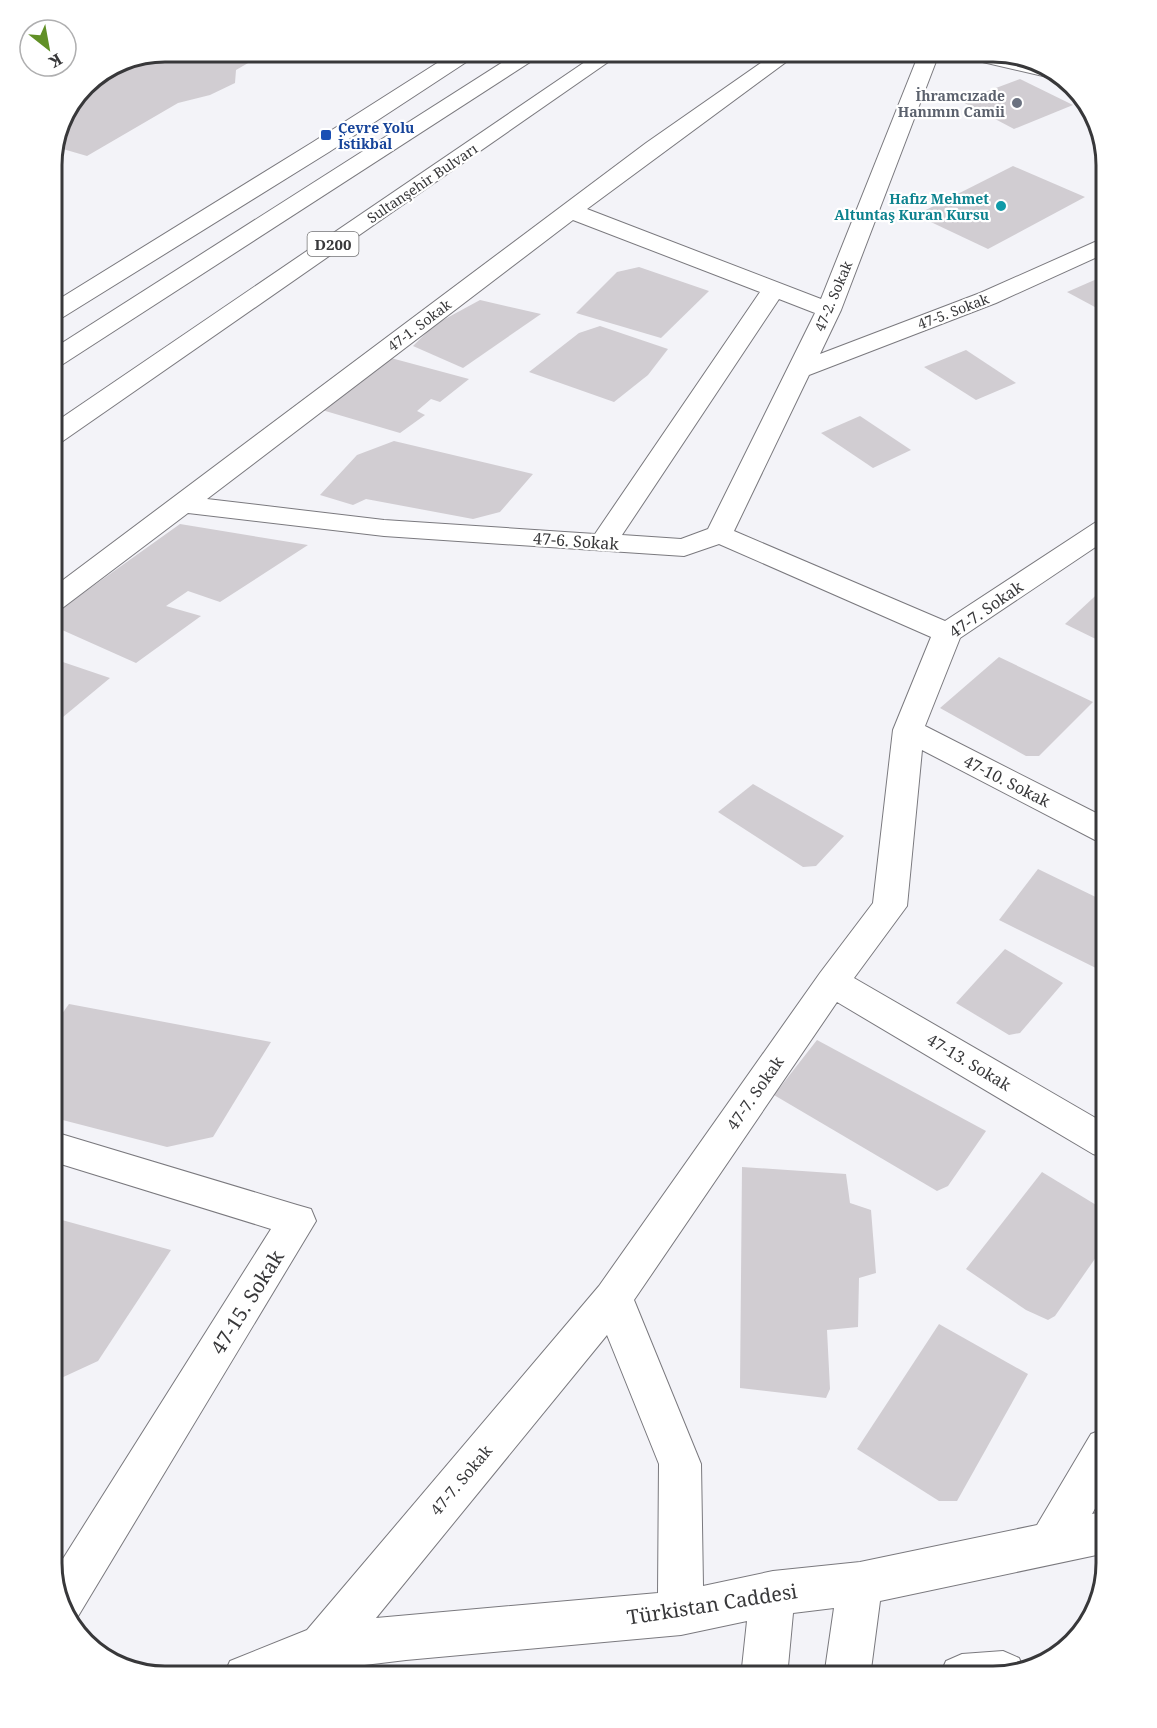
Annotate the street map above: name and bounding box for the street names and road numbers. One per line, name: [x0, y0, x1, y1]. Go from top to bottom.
street label: Sultanşehir Bulvarı: [363, 139, 481, 227]
road number: D200: [308, 232, 358, 256]
street label: 47-2. Sokak: [810, 257, 857, 334]
street label: 47-5. Sokak: [915, 288, 992, 333]
street label: 47-1. Sokak: [383, 294, 455, 355]
street label: 47-6. Sokak: [533, 527, 620, 555]
street label: 47-7. Sokak: [945, 575, 1028, 643]
street label: 47-10. Sokak: [960, 750, 1055, 813]
street label: 47-13. Sokak: [923, 1028, 1016, 1096]
street label: 47-7. Sokak: [721, 1051, 789, 1134]
street label: 47-15. Sokak: [204, 1244, 290, 1359]
street label: 47-7. Sokak: [425, 1440, 497, 1520]
street label: Türkistan Caddesi: [625, 1577, 800, 1631]

